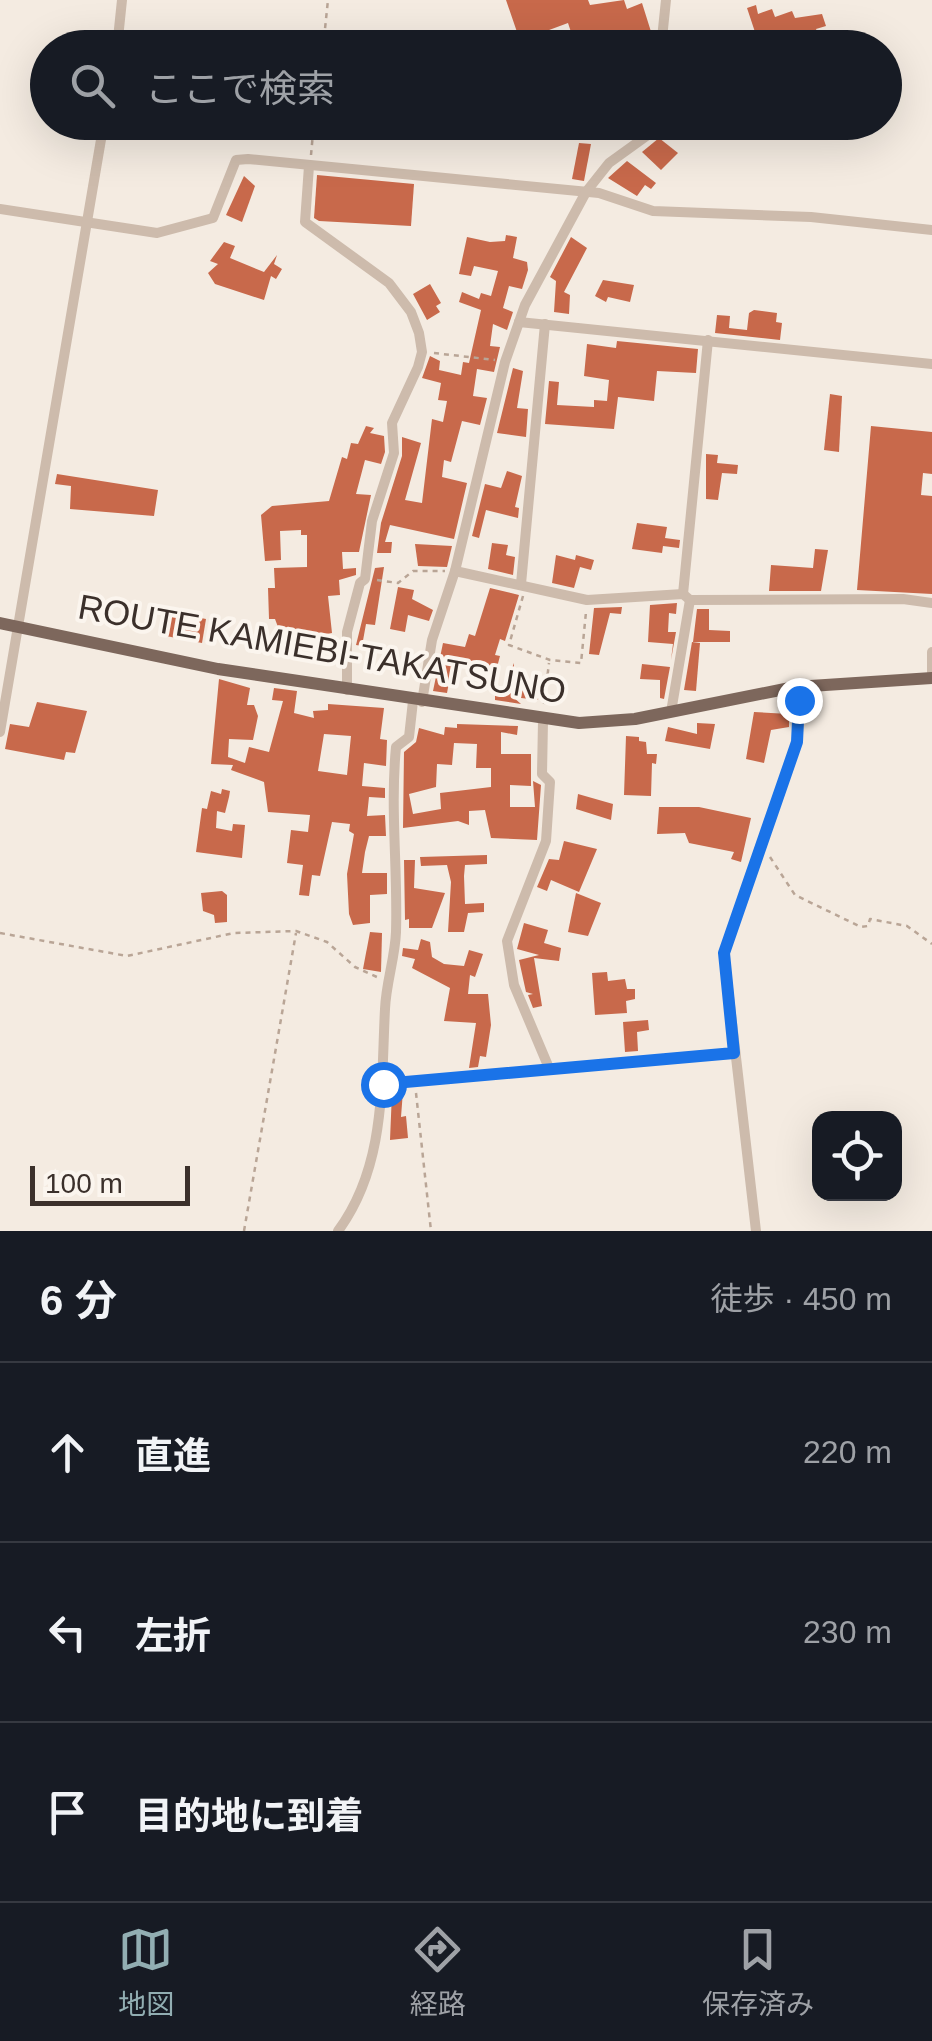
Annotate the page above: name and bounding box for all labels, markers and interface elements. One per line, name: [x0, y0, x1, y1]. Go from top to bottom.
search box: [30, 30, 902, 140]
icon: search: [65, 58, 120, 113]
text: ここで検索: [145, 68, 335, 110]
street label: ROUTE KAMIEBI-TAKATSUNO: [75, 586, 569, 711]
route end: [777, 678, 823, 724]
route start: [361, 1062, 407, 1108]
map controls: [812, 1111, 902, 1201]
button: locate: [812, 1111, 902, 1201]
scale bar: [30, 1161, 190, 1206]
text: 100 m: [45, 1168, 123, 1199]
text: 6 分: [40, 1277, 117, 1324]
text: 徒歩 · 450 m: [711, 1281, 892, 1317]
icon: ahead: [40, 1425, 95, 1480]
text: 220 m: [803, 1434, 892, 1470]
text: 直進: [135, 1435, 211, 1477]
icon: left: [40, 1605, 95, 1660]
text: 230 m: [803, 1614, 892, 1650]
text: 左折: [135, 1615, 211, 1657]
icon: arrive: [40, 1785, 95, 1840]
text: 目的地に到着: [135, 1795, 363, 1837]
tab: 地図: [118, 1922, 174, 2022]
tab: 経路: [410, 1922, 466, 2022]
tab: 保存済み: [702, 1922, 814, 2022]

